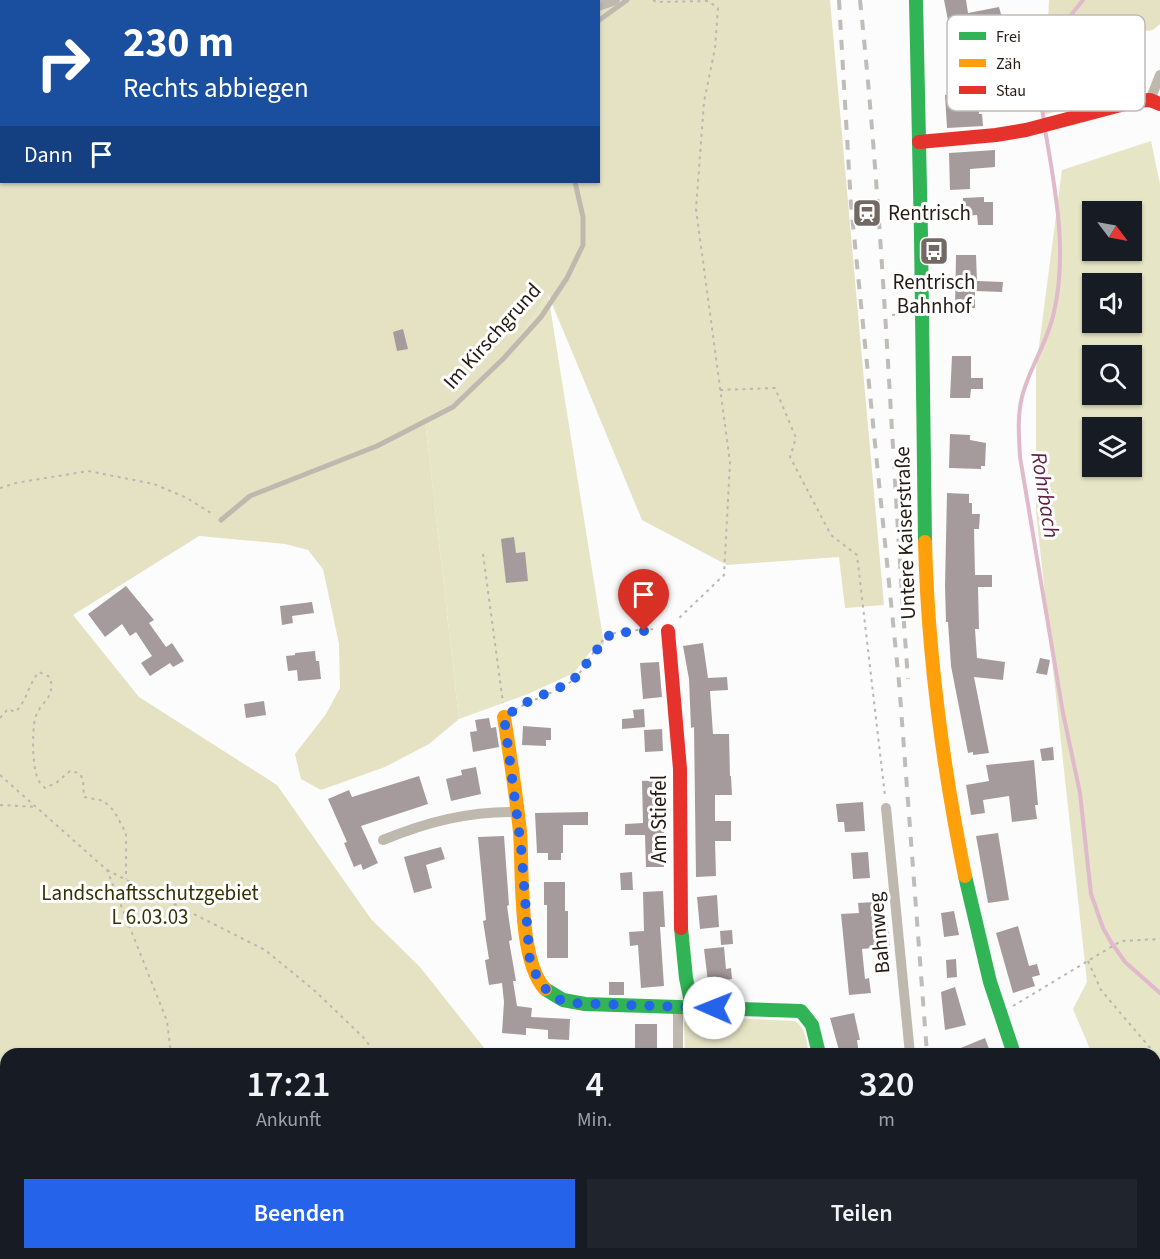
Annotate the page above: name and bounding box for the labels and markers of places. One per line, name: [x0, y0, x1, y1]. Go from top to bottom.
station icon: Rentrisch: [851, 197, 883, 229]
place label: Rentrisch: [888, 198, 971, 228]
bus stop icon: Rentrisch Bahnhof: [918, 235, 950, 267]
place label: Rentrisch Bahnhof: [893, 267, 976, 321]
pin: [618, 569, 669, 631]

